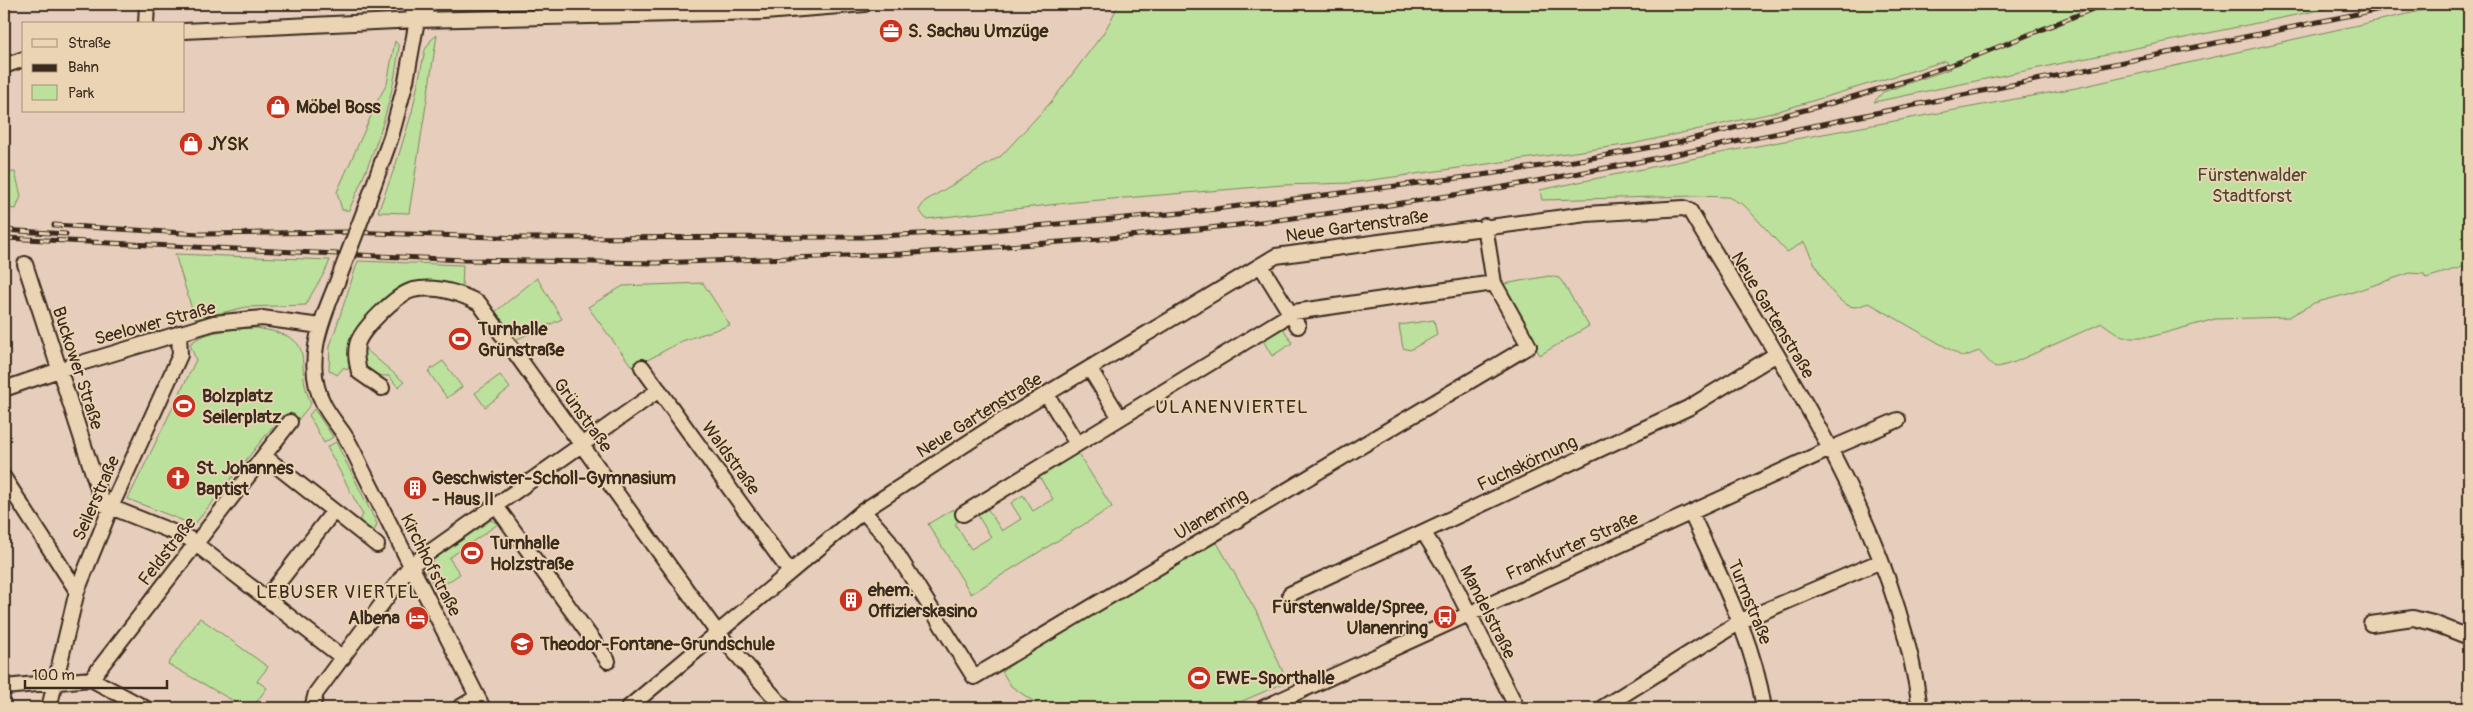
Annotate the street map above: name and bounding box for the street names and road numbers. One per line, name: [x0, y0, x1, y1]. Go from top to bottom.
street label: Neue Gartenstraße: [1284, 205, 1430, 248]
street label: Neue Gartenstraße: [1726, 248, 1820, 383]
street label: Seelower Straße: [92, 296, 218, 351]
street label: Buckower Straße: [47, 304, 108, 433]
street label: Neue Gartenstraße: [912, 367, 1047, 463]
street label: Grünstraße: [548, 374, 617, 457]
street label: Waldstraße: [696, 417, 765, 500]
street label: Fuchskörnung: [1474, 430, 1581, 497]
street label: Seilerstraße: [67, 452, 126, 544]
street label: Ulanenring: [1170, 484, 1252, 545]
street label: Frankfurter Straße: [1502, 507, 1642, 586]
street label: Kirchhofstraße: [395, 510, 466, 621]
street label: Feldstraße: [133, 512, 201, 590]
street label: Turmstraße: [1722, 556, 1777, 648]
street label: Mandelstraße: [1454, 562, 1521, 663]

